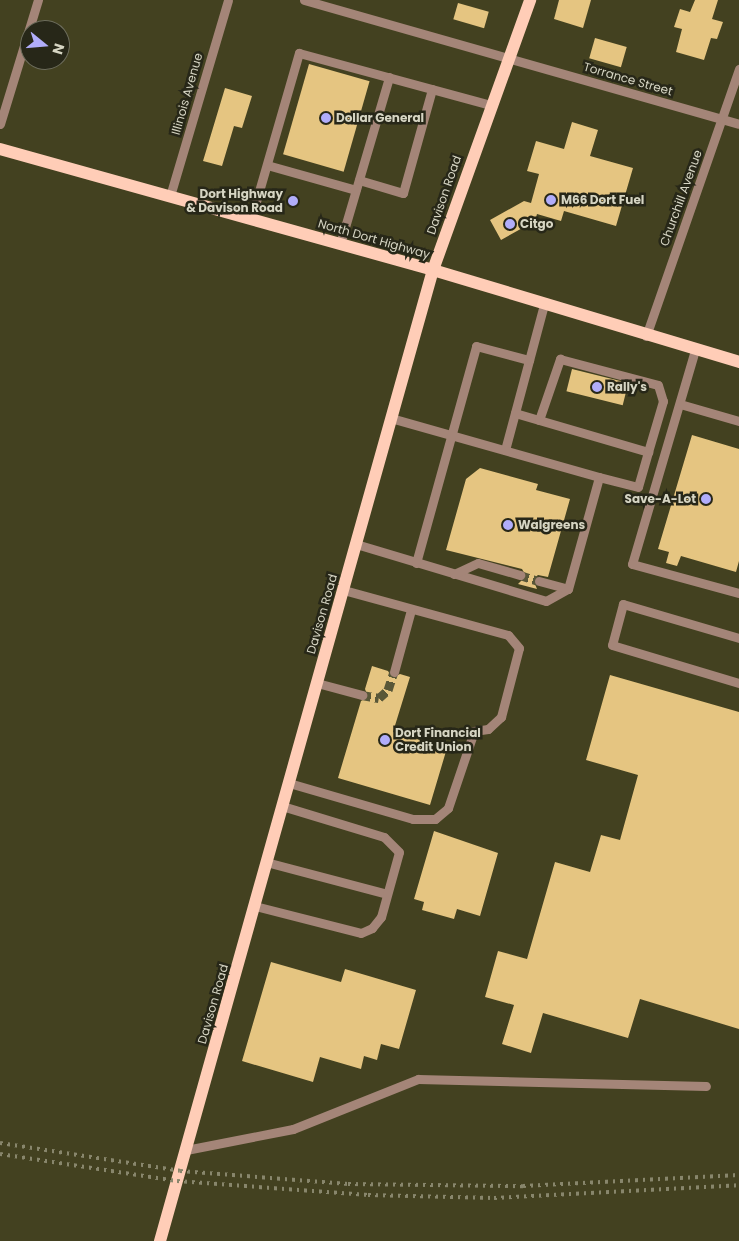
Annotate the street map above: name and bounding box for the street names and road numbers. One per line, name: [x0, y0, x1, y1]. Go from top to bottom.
street label: Illinois Avenue: [168, 51, 206, 137]
street label: Torrance Street: [582, 59, 674, 99]
street label: Churchill Avenue: [657, 148, 705, 248]
street label: Davison Road: [424, 154, 464, 236]
street label: North Dort Highway: [316, 216, 432, 262]
street label: Davison Road: [304, 572, 340, 656]
street label: Davison Road: [195, 962, 231, 1046]

